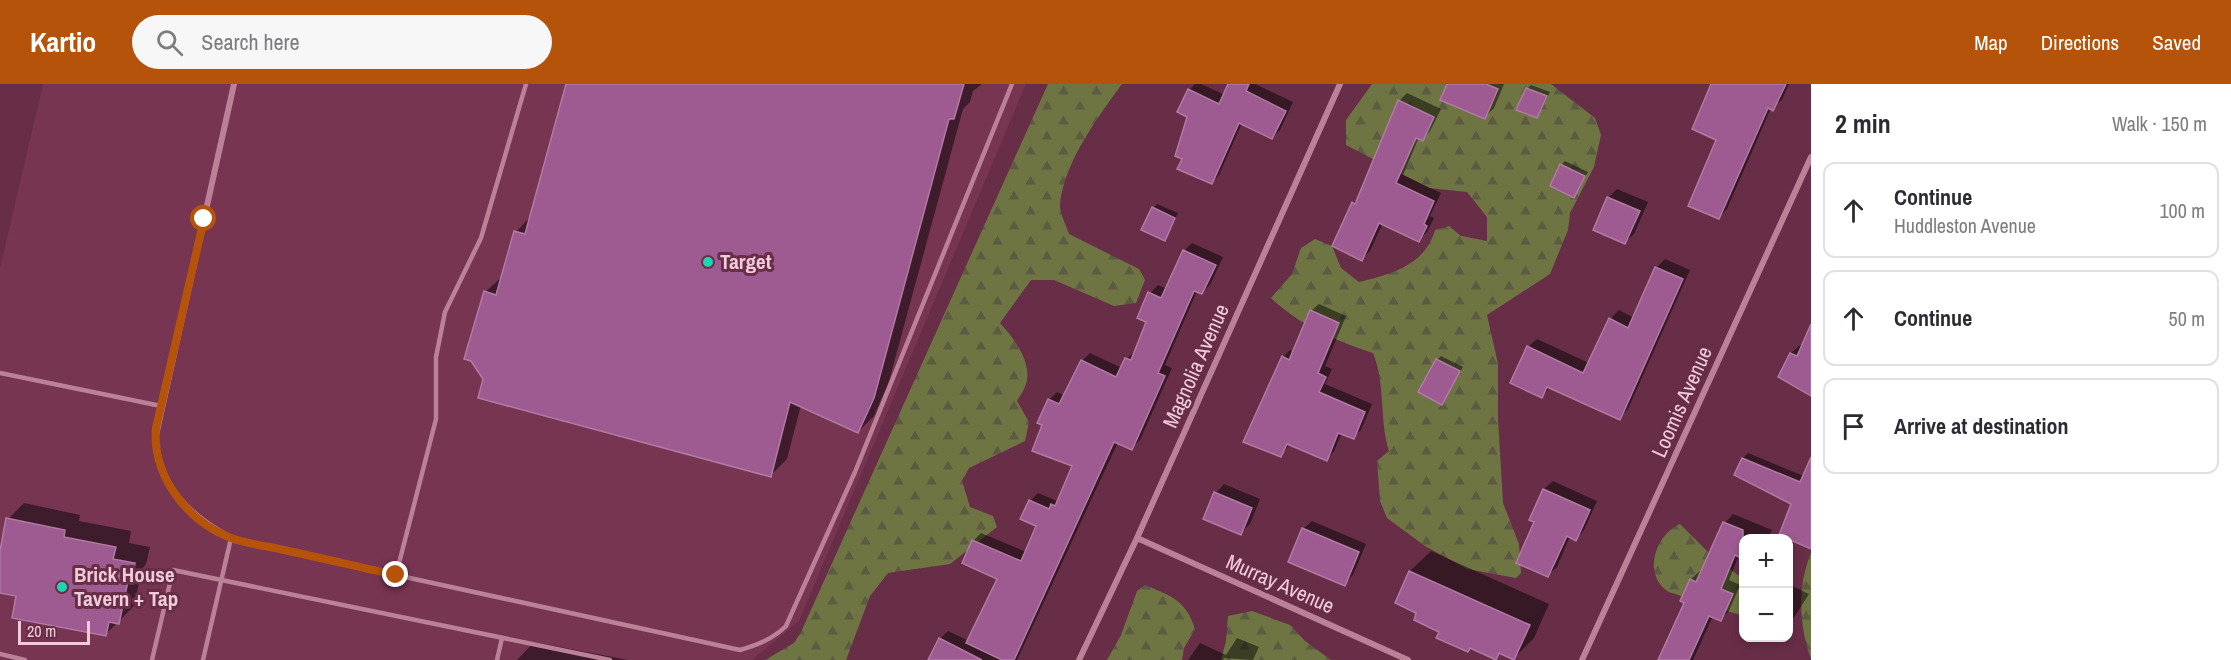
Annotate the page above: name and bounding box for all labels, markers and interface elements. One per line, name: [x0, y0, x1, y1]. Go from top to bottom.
search box: [132, 15, 552, 69]
text: Kartio: [30, 23, 96, 61]
icon: search: [153, 26, 186, 59]
text: Search here: [201, 27, 300, 57]
text: Map: [1974, 28, 2008, 57]
text: Directions: [2041, 28, 2119, 57]
text: Saved: [2152, 28, 2201, 57]
text: 2 min: [1835, 106, 1891, 141]
text: Walk · 150 m: [2112, 110, 2207, 137]
text: Continue: [1894, 182, 1972, 212]
icon: ahead: [1837, 194, 1870, 227]
text: 100 m: [2159, 197, 2205, 224]
route start: [190, 205, 216, 231]
text: Huddleston Avenue: [1894, 212, 2036, 239]
place label: Target: [720, 247, 772, 276]
marker: Target: [701, 255, 715, 269]
street label: Magnolia Avenue: [1155, 299, 1236, 432]
icon: ahead: [1837, 302, 1870, 335]
text: Continue: [1894, 303, 1972, 333]
text: 50 m: [2169, 305, 2205, 332]
street label: Loomis Avenue: [1644, 342, 1719, 462]
icon: arrive: [1837, 410, 1870, 443]
text: Arrive at destination: [1894, 411, 2068, 441]
map controls: [1739, 534, 1793, 642]
button: +: [1739, 534, 1793, 588]
street label: Murray Avenue: [1222, 547, 1339, 620]
place label: Brick House Tavern + Tap: [74, 560, 178, 613]
route end: [382, 561, 408, 587]
marker: Brick House Tavern + Tap: [55, 580, 69, 594]
button: −: [1739, 588, 1793, 642]
scale bar: [18, 618, 90, 646]
text: 20 m: [27, 620, 56, 642]

